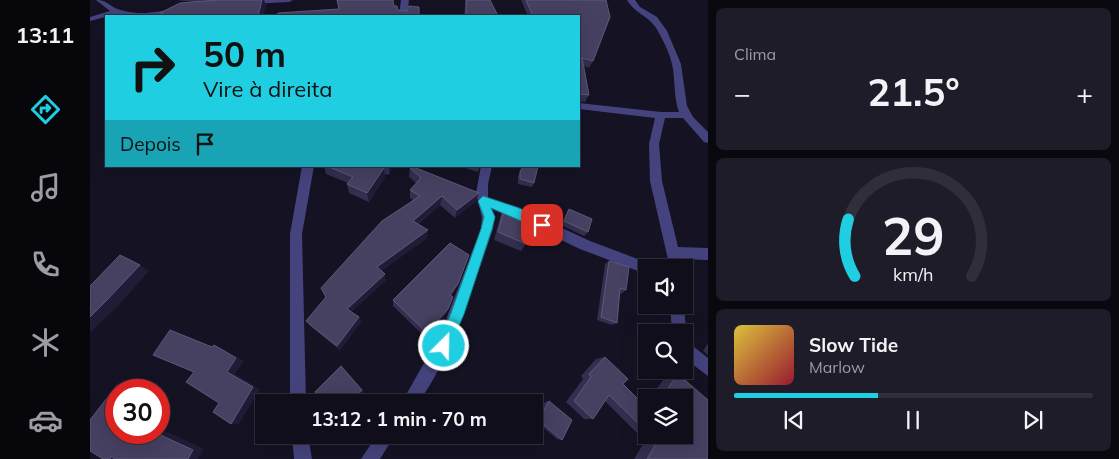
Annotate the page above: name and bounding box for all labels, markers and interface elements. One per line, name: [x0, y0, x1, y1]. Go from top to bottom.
text: 13:11: [16, 21, 74, 49]
text: 50 m: [203, 32, 286, 76]
icon: right: [120, 35, 185, 100]
text: Clima: [734, 44, 776, 64]
text: 21.5°: [867, 68, 960, 116]
text: Vire à direita: [203, 75, 332, 103]
text: −: [734, 76, 751, 111]
text: +: [1076, 76, 1093, 111]
icon: directions: [28, 92, 63, 127]
icon: arrive: [191, 130, 219, 158]
text: Depois: [120, 132, 181, 156]
icon: music: [28, 170, 63, 205]
text: 29: [882, 203, 945, 268]
pin: [521, 204, 563, 246]
icon: arrive: [528, 211, 556, 239]
icon: phone: [28, 247, 63, 282]
map controls: [638, 259, 693, 444]
button: sound: [638, 259, 693, 314]
text: km/h: [893, 263, 934, 285]
position arrow: [417, 319, 469, 371]
button: search: [638, 324, 693, 379]
icon: climate: [28, 325, 63, 360]
text: Slow Tide: [809, 333, 898, 357]
text: Marlow: [809, 357, 865, 377]
speed limit sign: 30: [105, 379, 170, 444]
button: layers: [638, 389, 693, 444]
icon: car: [28, 403, 63, 438]
icon: previous: [780, 406, 808, 434]
icon: pause: [899, 406, 927, 434]
icon: next: [1019, 406, 1047, 434]
text: 13:12 · 1 min · 70 m: [311, 407, 487, 431]

